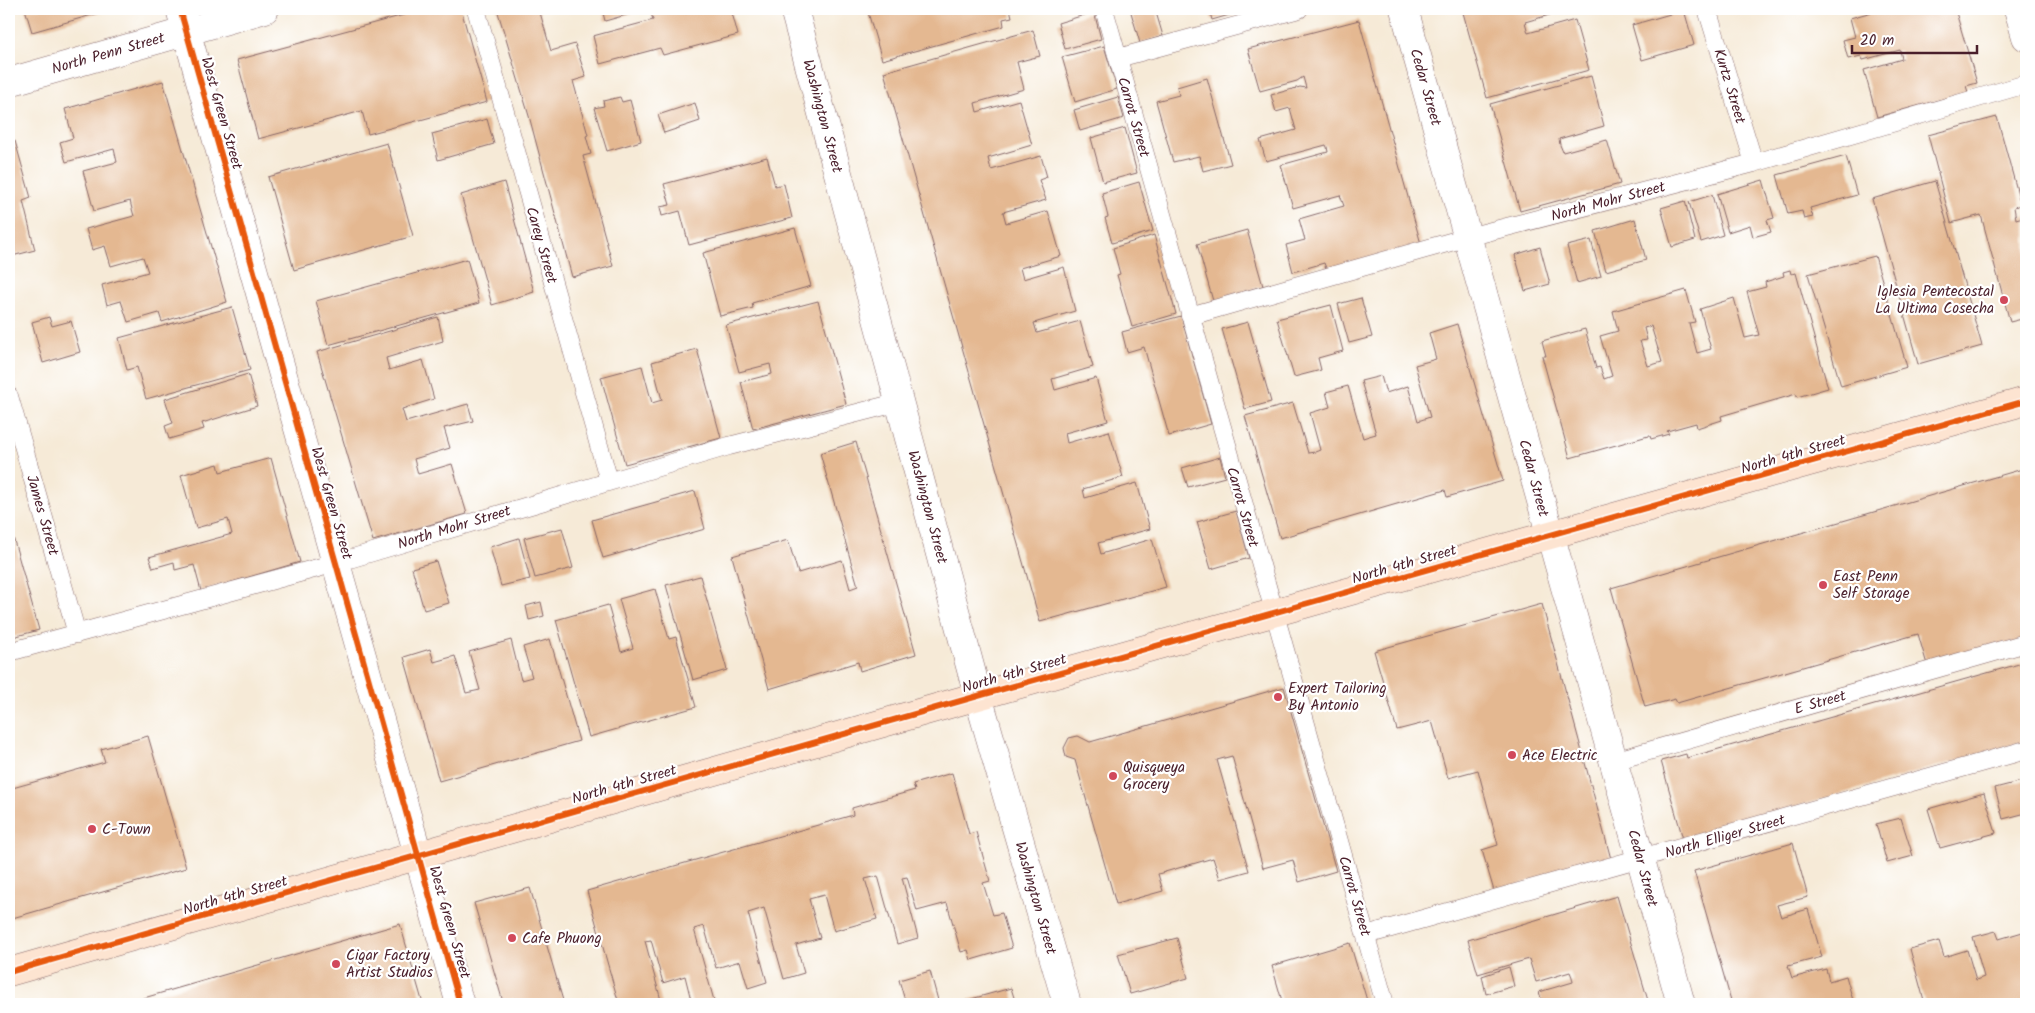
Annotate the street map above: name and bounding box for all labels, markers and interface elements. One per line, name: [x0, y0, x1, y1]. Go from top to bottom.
scale bar: [1852, 22, 1978, 54]
street label: North Penn Street: [49, 26, 168, 82]
text: 20 m: [1860, 29, 1894, 53]
street label: Cedar Street: [1403, 46, 1448, 129]
street label: Kurtz Street: [1706, 46, 1752, 127]
street label: West Green Street: [193, 54, 249, 173]
street label: Washington Street: [795, 57, 849, 176]
street label: Carrot Street: [1110, 74, 1156, 160]
street label: North Mohr Street: [1548, 175, 1668, 229]
street label: Carey Street: [519, 204, 563, 287]
place label: Iglesia Pentecostal La Ultima Cosecha: [1875, 280, 1994, 321]
marker: Iglesia Pentecostal La Ultima Cosecha: [1998, 294, 2010, 306]
street label: North 4th Street: [1738, 428, 1849, 481]
street label: Cedar Street: [1511, 437, 1555, 520]
street label: West Green Street: [303, 444, 359, 563]
street label: Washington Street: [900, 448, 954, 567]
street label: Carrot Street: [1219, 464, 1265, 550]
street label: James Street: [19, 472, 65, 559]
street label: North Mohr Street: [395, 499, 514, 557]
street label: North 4th Street: [1349, 538, 1460, 591]
place label: East Penn Self Storage: [1833, 565, 1910, 606]
marker: East Penn Self Storage: [1817, 579, 1829, 591]
street label: North 4th Street: [959, 647, 1070, 700]
place label: Expert Tailoring By Antonio: [1288, 677, 1387, 718]
street label: E Street: [1792, 684, 1849, 722]
marker: Expert Tailoring By Antonio: [1272, 691, 1284, 703]
place label: Ace Electric: [1522, 744, 1598, 768]
marker: Ace Electric: [1506, 749, 1518, 761]
place label: Quisqueya Grocery: [1123, 756, 1185, 797]
street label: North 4th Street: [569, 758, 680, 811]
marker: Quisqueya Grocery: [1107, 770, 1119, 782]
street label: North Elliger Street: [1662, 808, 1789, 866]
place label: C-Town: [102, 818, 151, 842]
marker: C-Town: [86, 823, 98, 835]
street label: Cedar Street: [1620, 827, 1664, 910]
street label: Washington Street: [1007, 839, 1063, 958]
street label: Carrot Street: [1331, 853, 1377, 939]
street label: West Green Street: [421, 863, 477, 982]
street label: North 4th Street: [180, 869, 291, 922]
place label: Cafe Phuong: [522, 927, 602, 951]
marker: Cafe Phuong: [506, 932, 518, 944]
place label: Cigar Factory Artist Studios: [346, 944, 434, 985]
marker: Cigar Factory Artist Studios: [330, 958, 342, 970]

